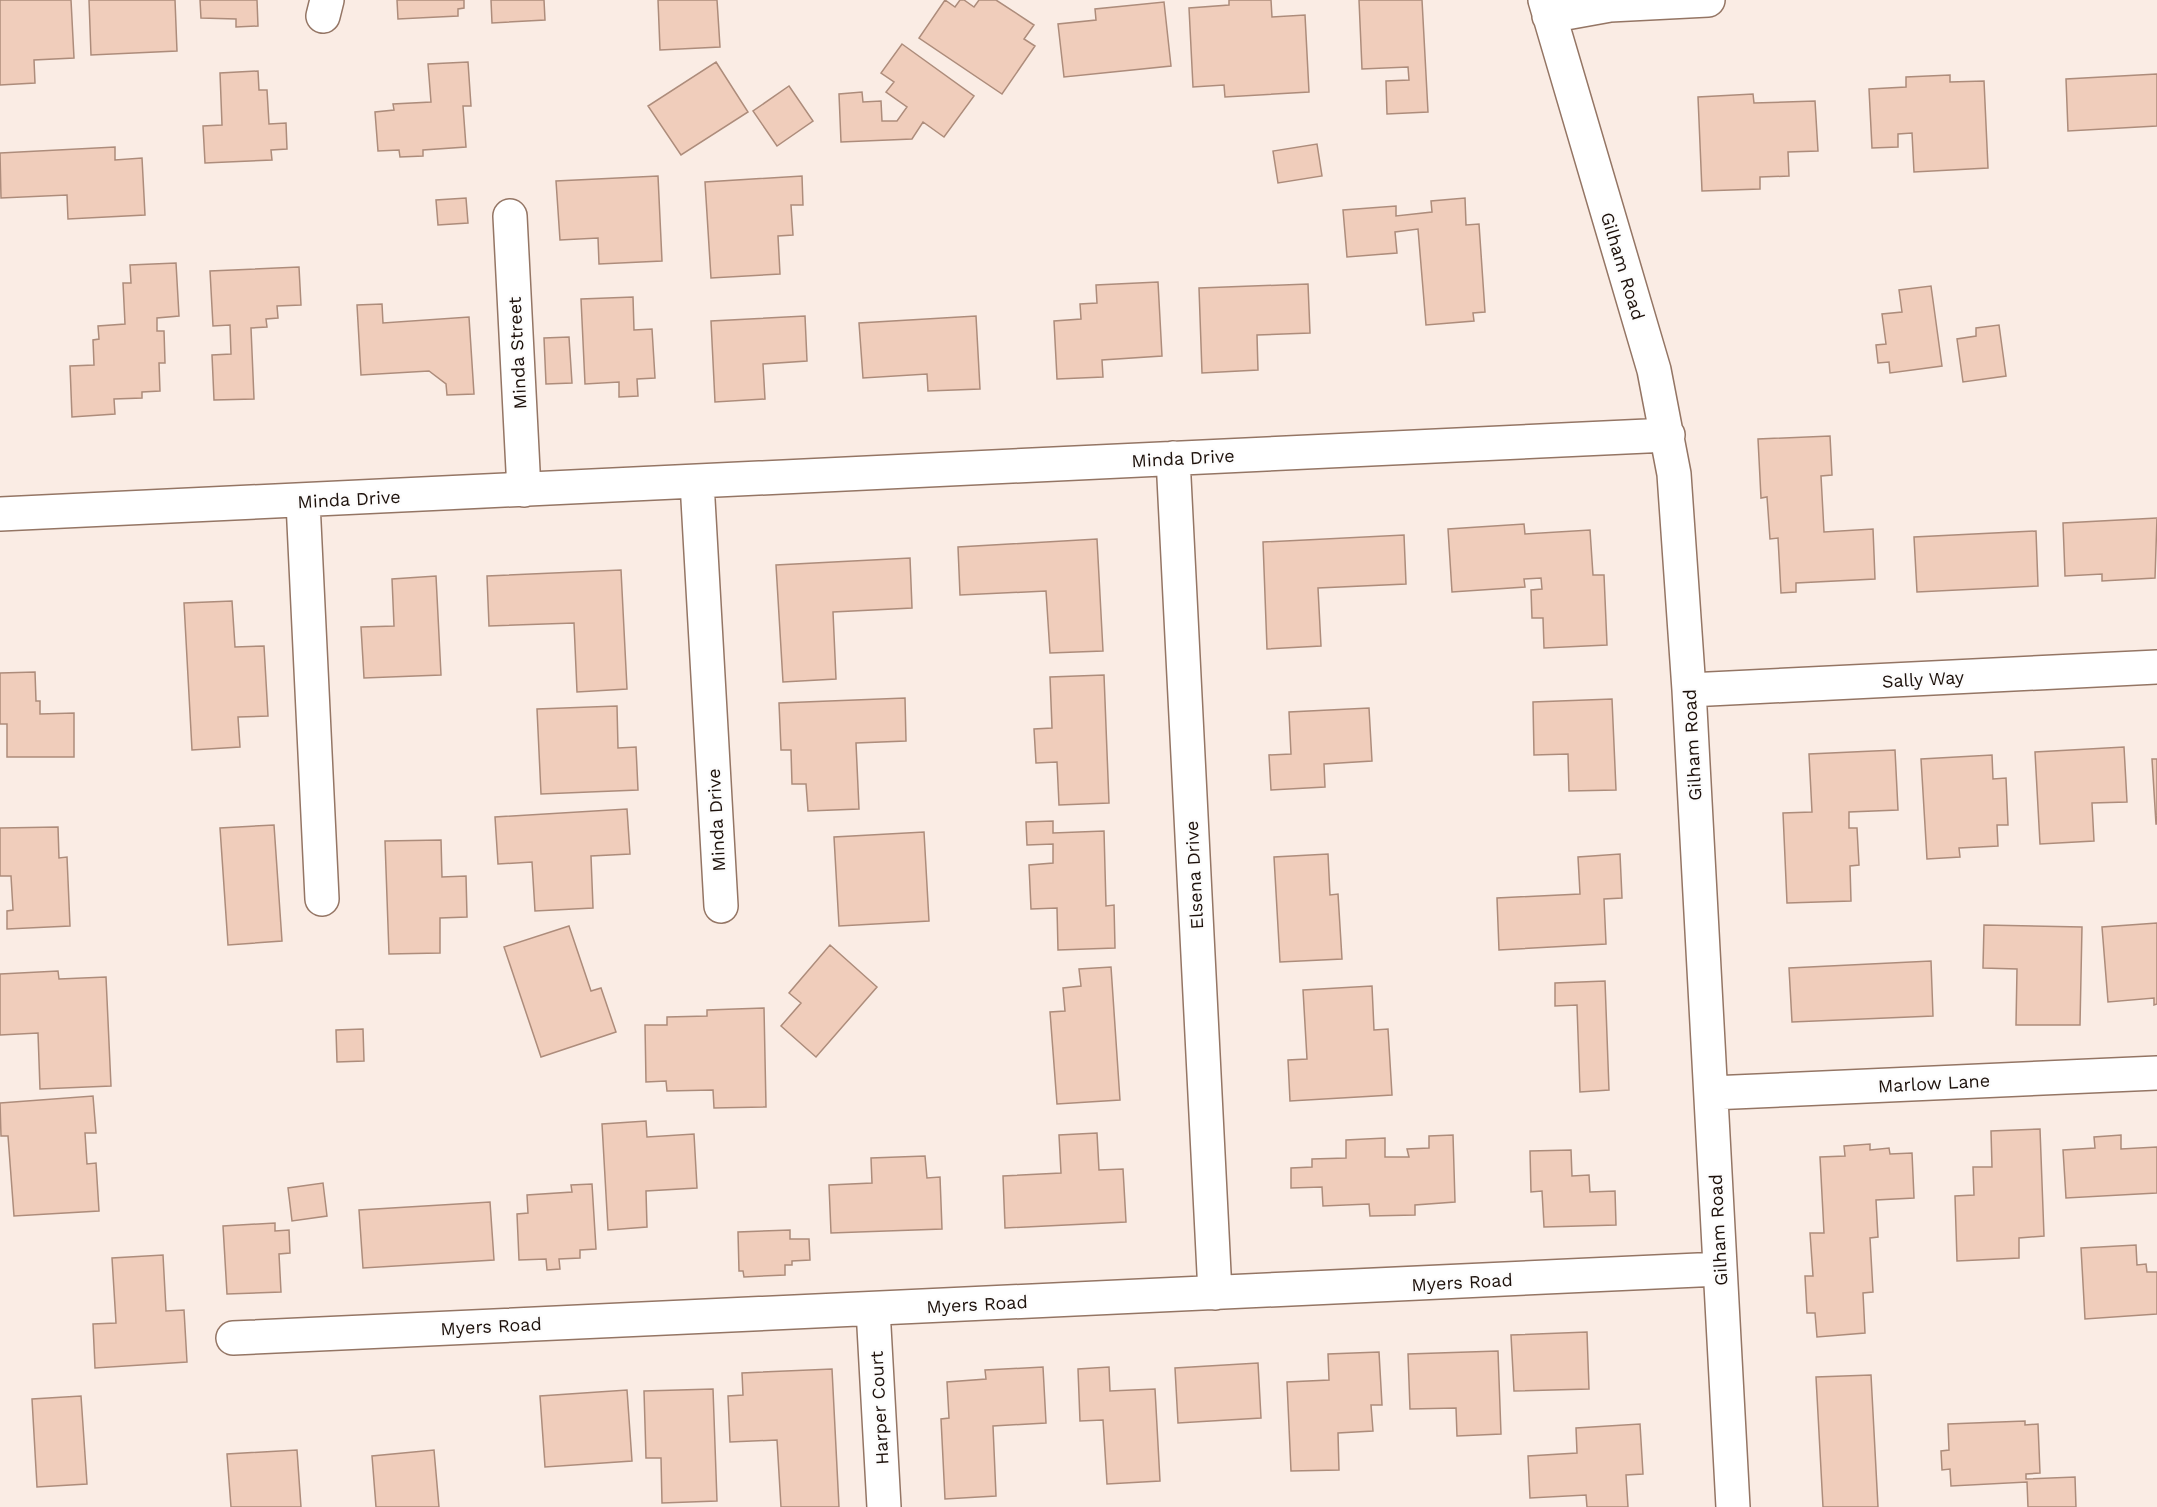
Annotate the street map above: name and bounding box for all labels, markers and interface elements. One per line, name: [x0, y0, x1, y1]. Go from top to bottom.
street label: Gilham Road: [1597, 209, 1649, 323]
street label: Minda Street: [504, 296, 530, 410]
street label: Minda Drive: [1131, 445, 1235, 471]
street label: Minda Drive: [297, 486, 401, 512]
street label: Sally Way: [1881, 666, 1965, 692]
street label: Gilham Road: [1679, 689, 1705, 801]
street label: Minda Drive: [703, 768, 729, 872]
street label: Elsena Drive: [1181, 820, 1207, 930]
street label: Marlow Lane: [1877, 1070, 1991, 1096]
street label: Gilham Road: [1705, 1174, 1731, 1286]
street label: Myers Road: [1411, 1269, 1513, 1295]
street label: Myers Road: [926, 1291, 1028, 1317]
street label: Myers Road: [440, 1313, 542, 1339]
street label: Harper Court: [866, 1350, 892, 1465]

